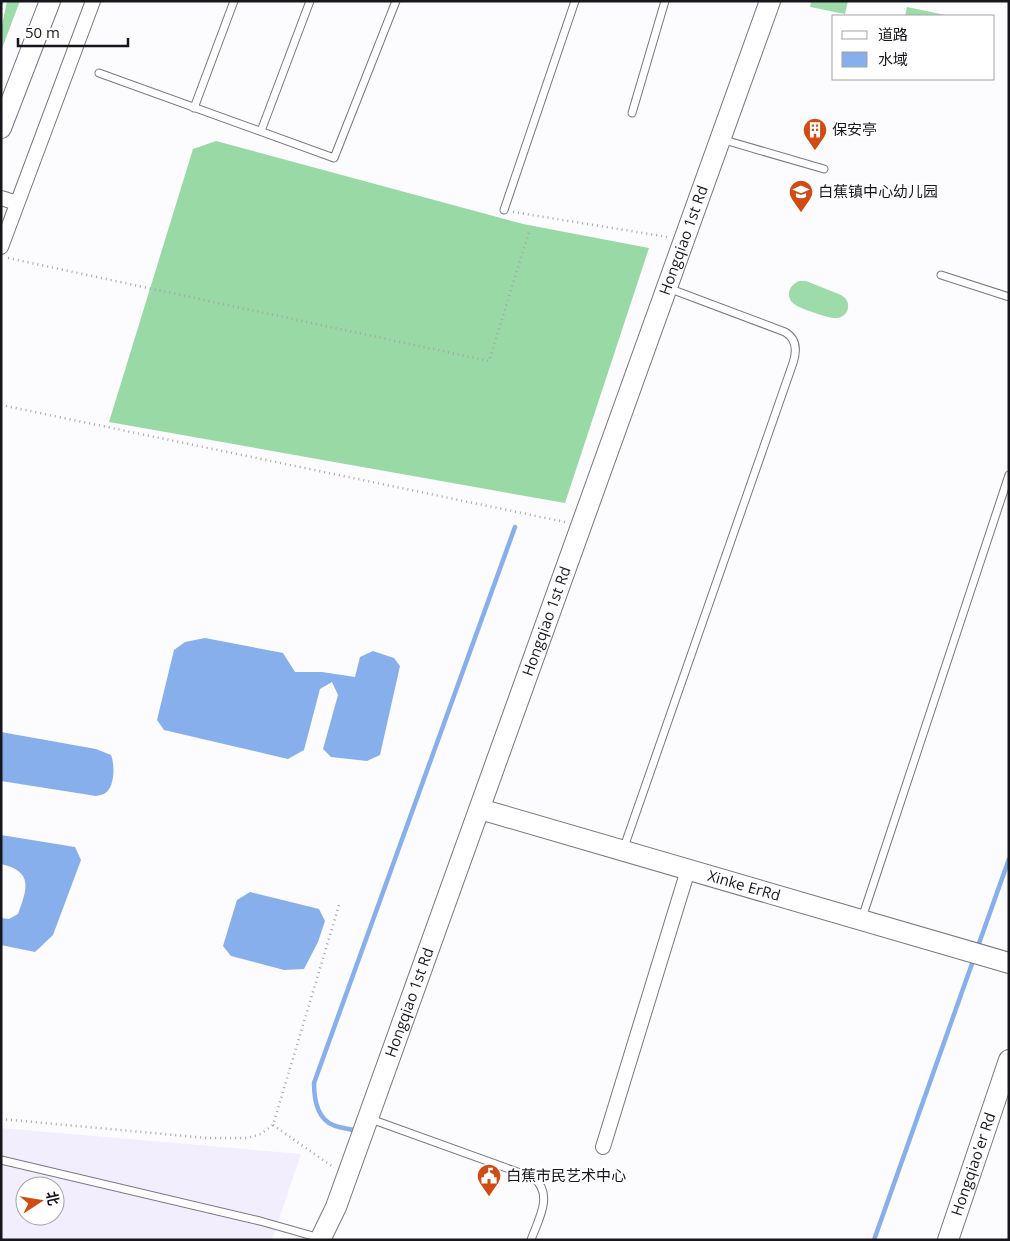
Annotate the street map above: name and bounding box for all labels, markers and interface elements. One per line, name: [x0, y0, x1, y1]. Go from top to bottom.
scale bar: [18, 15, 128, 47]
legend: [832, 15, 995, 80]
text: 50 m: [25, 22, 60, 42]
text: 道路: [878, 24, 908, 44]
text: 水域: [878, 49, 908, 69]
building icon: 保安亭: [802, 117, 828, 151]
place label: 保安亭: [832, 119, 877, 139]
school or university icon: 白蕉镇中心幼儿园: [788, 179, 814, 213]
place label: 白蕉镇中心幼儿园: [818, 181, 938, 201]
street label: Hongqiao 1st Rd: [654, 182, 712, 298]
street label: Hongqiao 1st Rd: [517, 564, 575, 679]
street label: Xinke ErRd: [706, 865, 783, 905]
street label: Hongqiao 1st Rd: [380, 945, 438, 1060]
street label: Hongqiao'er Rd: [946, 1110, 1000, 1218]
public building icon: 白蕉市民艺术中心: [476, 1163, 502, 1197]
place label: 白蕉市民艺术中心: [506, 1165, 626, 1185]
north arrow: [15, 1176, 65, 1226]
text: 北: [42, 1189, 64, 1207]

